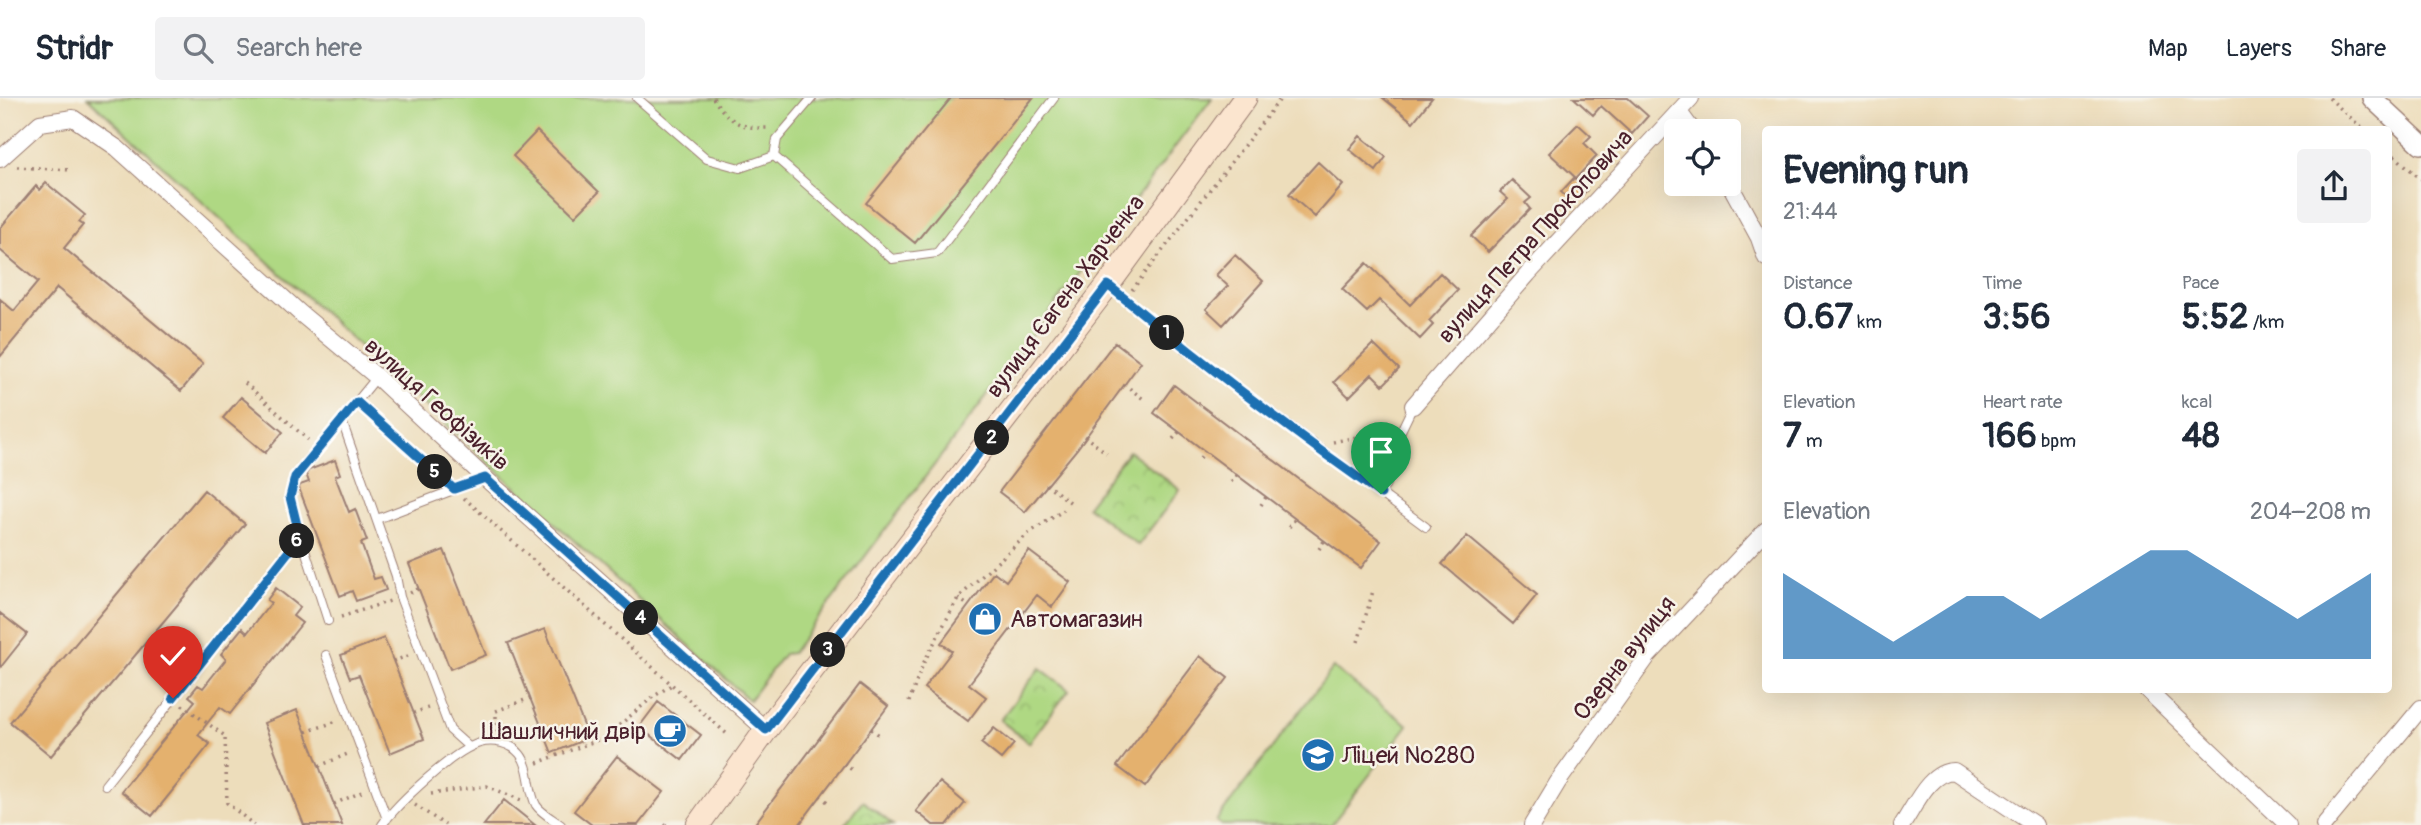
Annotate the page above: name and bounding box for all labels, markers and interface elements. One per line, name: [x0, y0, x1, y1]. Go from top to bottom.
search box: [155, 17, 645, 80]
text: Stridr: [35, 28, 113, 69]
icon: search: [179, 29, 217, 67]
text: Search here: [235, 32, 362, 64]
text: Map: [2148, 34, 2188, 63]
text: Layers: [2226, 34, 2292, 63]
text: Share: [2330, 34, 2386, 63]
map controls: [1664, 119, 1741, 196]
button: locate: [1664, 119, 1741, 196]
street label: вулиця Петра Прокоповича: [1432, 123, 1639, 349]
text: Evening run: [1783, 147, 1969, 195]
button: share: [2297, 149, 2371, 223]
street label: вулиця Євгена Харченка: [980, 189, 1151, 403]
text: 21:44: [1783, 197, 1838, 226]
text: Distance: [1783, 271, 1852, 295]
text: Time: [1982, 271, 2022, 295]
text: Pace: [2182, 271, 2219, 295]
text: 0.67: [1783, 295, 1853, 339]
text: 3:56: [1982, 295, 2051, 339]
text: 5:52: [2182, 295, 2249, 339]
text: km: [1853, 310, 1882, 334]
text: /km: [2249, 310, 2284, 334]
pin: 1: [1150, 316, 1184, 350]
text: 1: [1163, 320, 1170, 344]
street label: вулиця Геофізиків: [358, 332, 515, 477]
text: Elevation: [1783, 390, 1855, 414]
text: Heart rate: [1982, 390, 2062, 414]
text: kcal: [2182, 390, 2213, 414]
text: 7: [1783, 414, 1802, 458]
text: 166: [1982, 414, 2037, 458]
text: 48: [2182, 414, 2220, 458]
pin: 2: [974, 420, 1010, 456]
pin: [1351, 422, 1411, 494]
text: 2: [986, 425, 997, 449]
text: m: [1802, 429, 1823, 453]
text: bpm: [2037, 429, 2076, 453]
icon: arrive: [1362, 433, 1400, 471]
pin: 5: [418, 454, 452, 490]
text: 5: [429, 459, 440, 483]
text: Elevation: [1783, 497, 1871, 526]
text: 204–208 m: [2250, 497, 2371, 526]
pin: 6: [280, 524, 314, 558]
text: 6: [291, 528, 302, 552]
street label: Озерна вулиця: [1567, 590, 1682, 726]
shop icon: Автомагазин: [966, 600, 1004, 638]
pin: 4: [624, 601, 658, 636]
text: 4: [635, 605, 646, 629]
place label: Автомагазин: [1010, 605, 1143, 634]
pin: [143, 626, 203, 698]
pin: 3: [810, 632, 846, 668]
icon: check: [154, 637, 192, 675]
text: 3: [822, 637, 833, 661]
cafe icon: Шашличний двір: [651, 712, 689, 750]
place label: Шашличний двір: [482, 717, 646, 746]
school or university icon: Ліцей №280: [1299, 736, 1337, 774]
place label: Ліцей №280: [1341, 741, 1475, 770]

